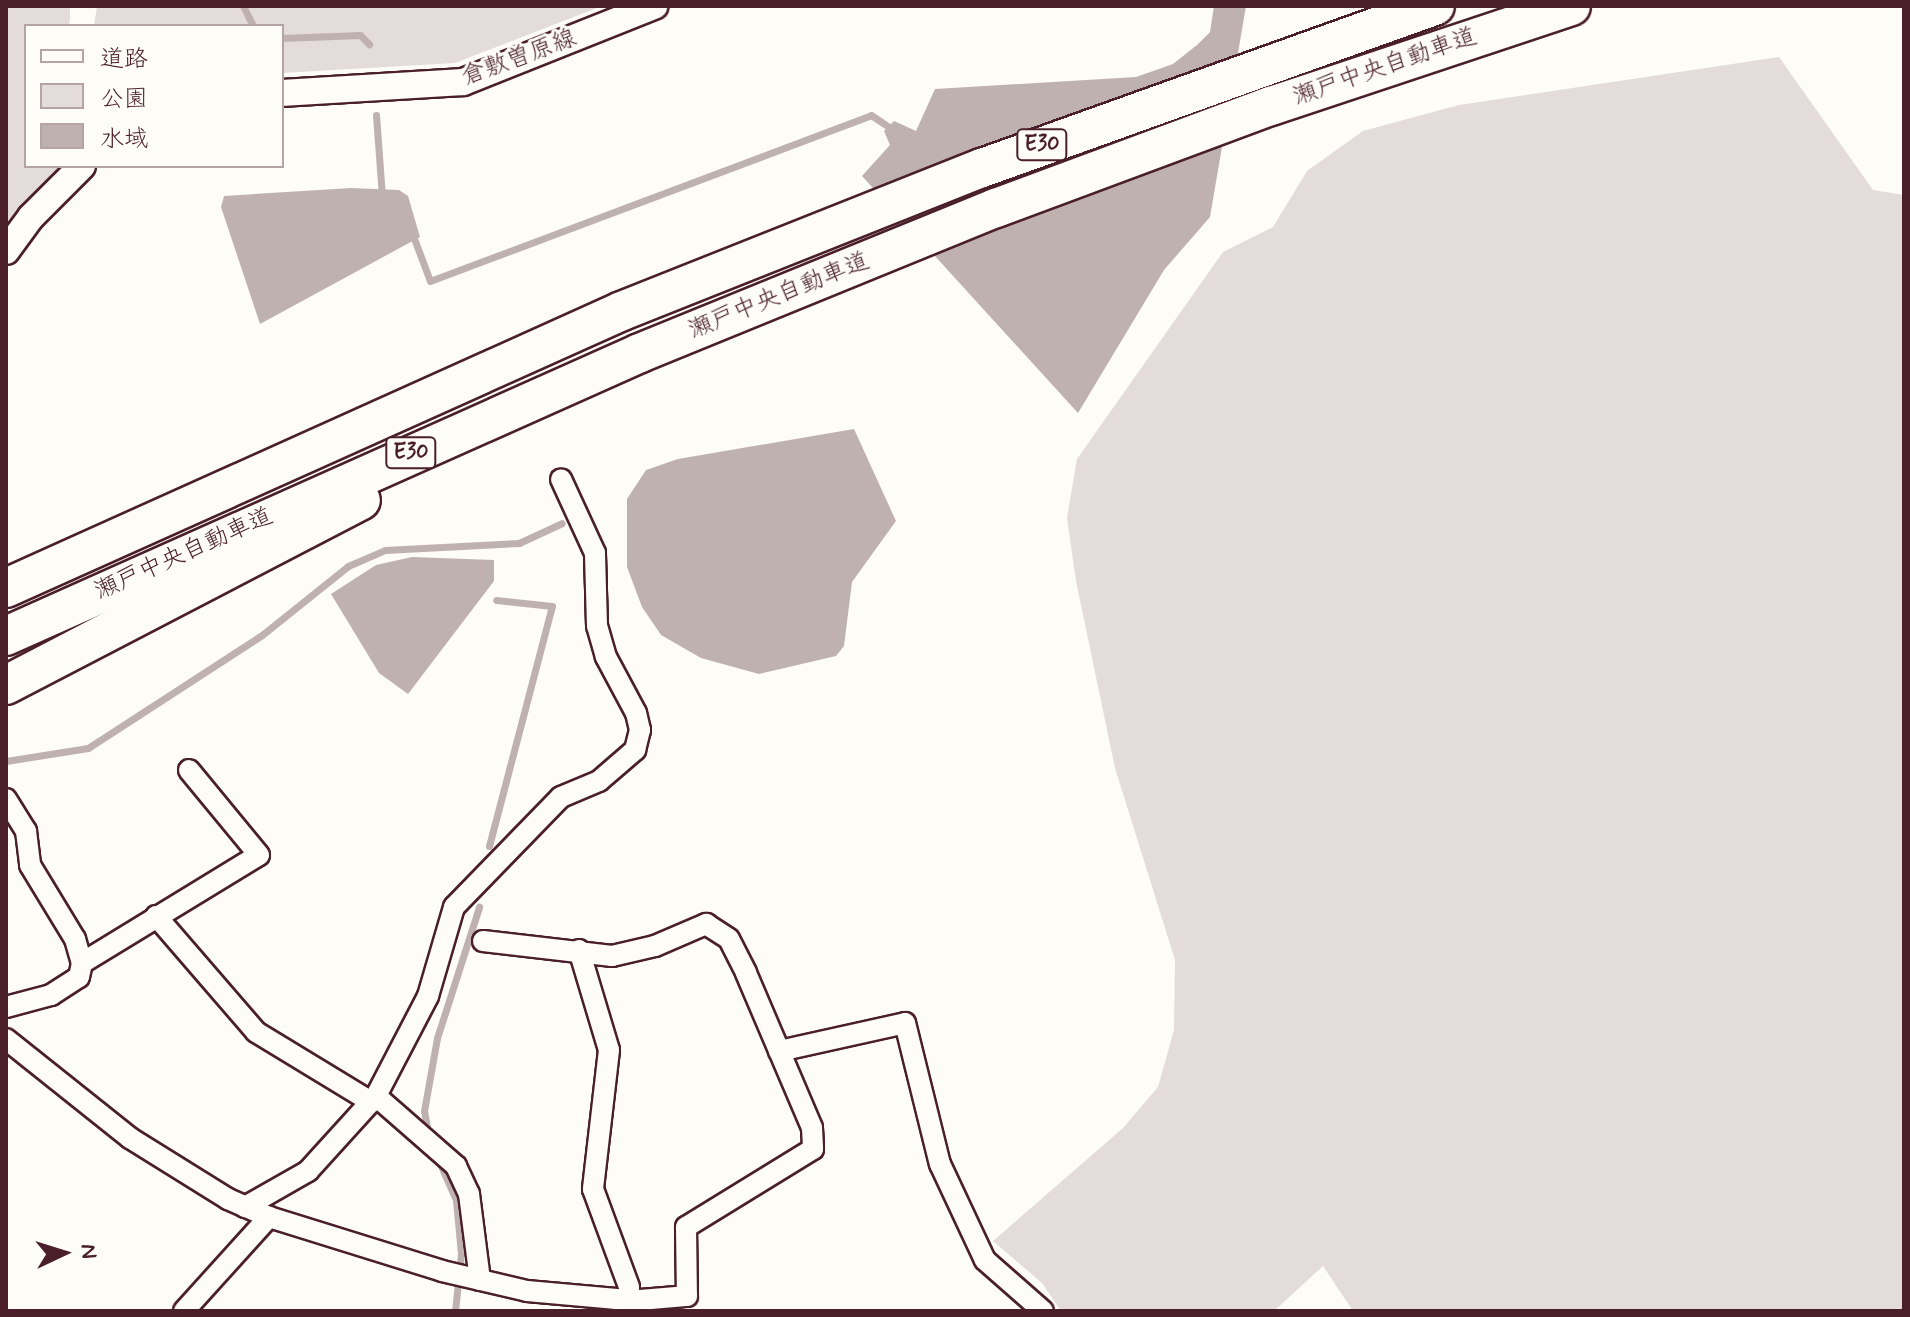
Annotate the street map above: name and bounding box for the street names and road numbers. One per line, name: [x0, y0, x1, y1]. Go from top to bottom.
street label: 瀬戸中央自動車道: [1290, 22, 1480, 112]
street label: 倉敷曽原線: [458, 24, 580, 92]
road number: E30: [1016, 127, 1068, 163]
street label: 瀬戸中央自動車道: [685, 247, 873, 345]
road number: E30: [385, 435, 437, 471]
street label: 瀬戸中央自動車道: [90, 502, 278, 606]

